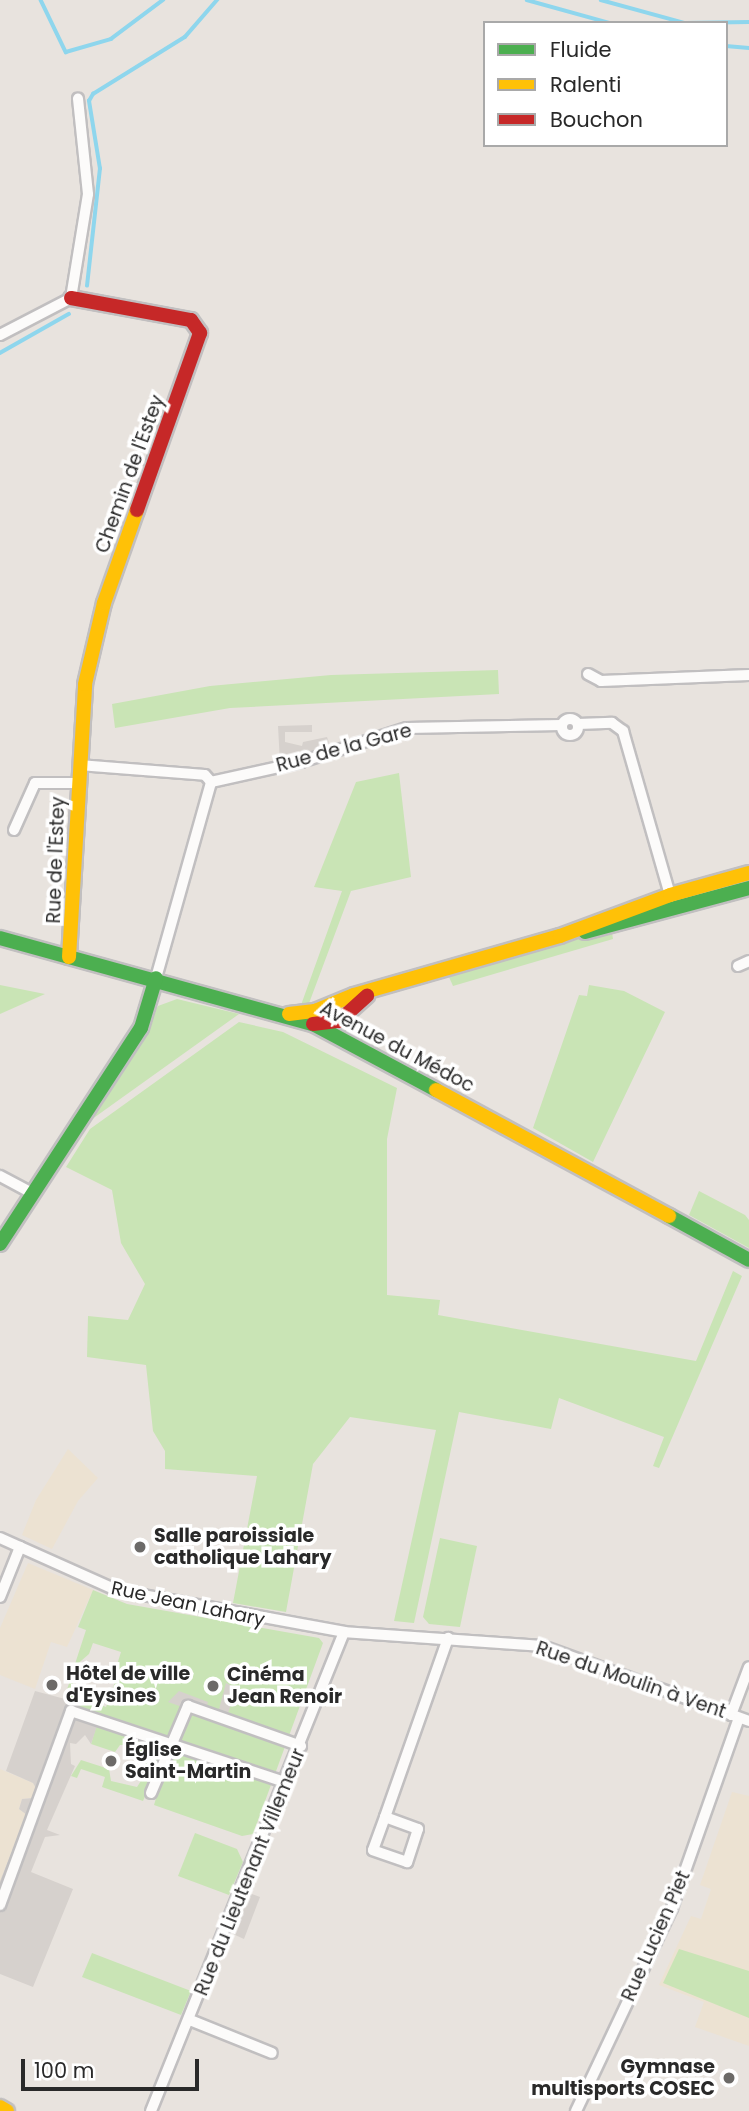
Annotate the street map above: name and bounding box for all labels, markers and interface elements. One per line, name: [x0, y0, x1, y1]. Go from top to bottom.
legend: [483, 21, 728, 147]
text: Fluide: [550, 35, 612, 64]
text: Ralenti: [550, 70, 621, 99]
text: Bouchon: [550, 105, 643, 134]
street label: Chemin de l'Estey: [91, 392, 169, 556]
street label: Rue de la Gare: [274, 719, 414, 777]
street label: Rue de l'Estey: [42, 796, 70, 924]
street label: Avenue du Médoc: [316, 997, 478, 1097]
place label: Salle paroissiale catholique Lahary: [154, 1525, 331, 1569]
marker: Salle paroissiale catholique Lahary: [132, 1539, 148, 1555]
street label: Rue Jean Lahary: [109, 1577, 267, 1631]
street label: Rue du Moulin à Vent: [533, 1637, 729, 1723]
place label: Hôtel de ville d'Eysines: [66, 1663, 190, 1707]
place label: Cinéma Jean Renoir: [227, 1664, 342, 1708]
marker: Hôtel de ville d'Eysines: [44, 1677, 60, 1693]
marker: Cinéma Jean Renoir: [205, 1678, 221, 1694]
place label: Église Saint-Martin: [125, 1739, 251, 1783]
street label: Rue du Lieutenant Villemeur: [190, 1745, 310, 1999]
marker: Église Saint-Martin: [103, 1753, 119, 1769]
street label: Rue Lucien Piet: [617, 1867, 695, 2005]
scale bar: [24, 2044, 203, 2088]
text: 100 m: [34, 2056, 94, 2085]
place label: Gymnase multisports COSEC: [531, 2056, 715, 2100]
marker: Gymnase multisports COSEC: [721, 2070, 737, 2086]

